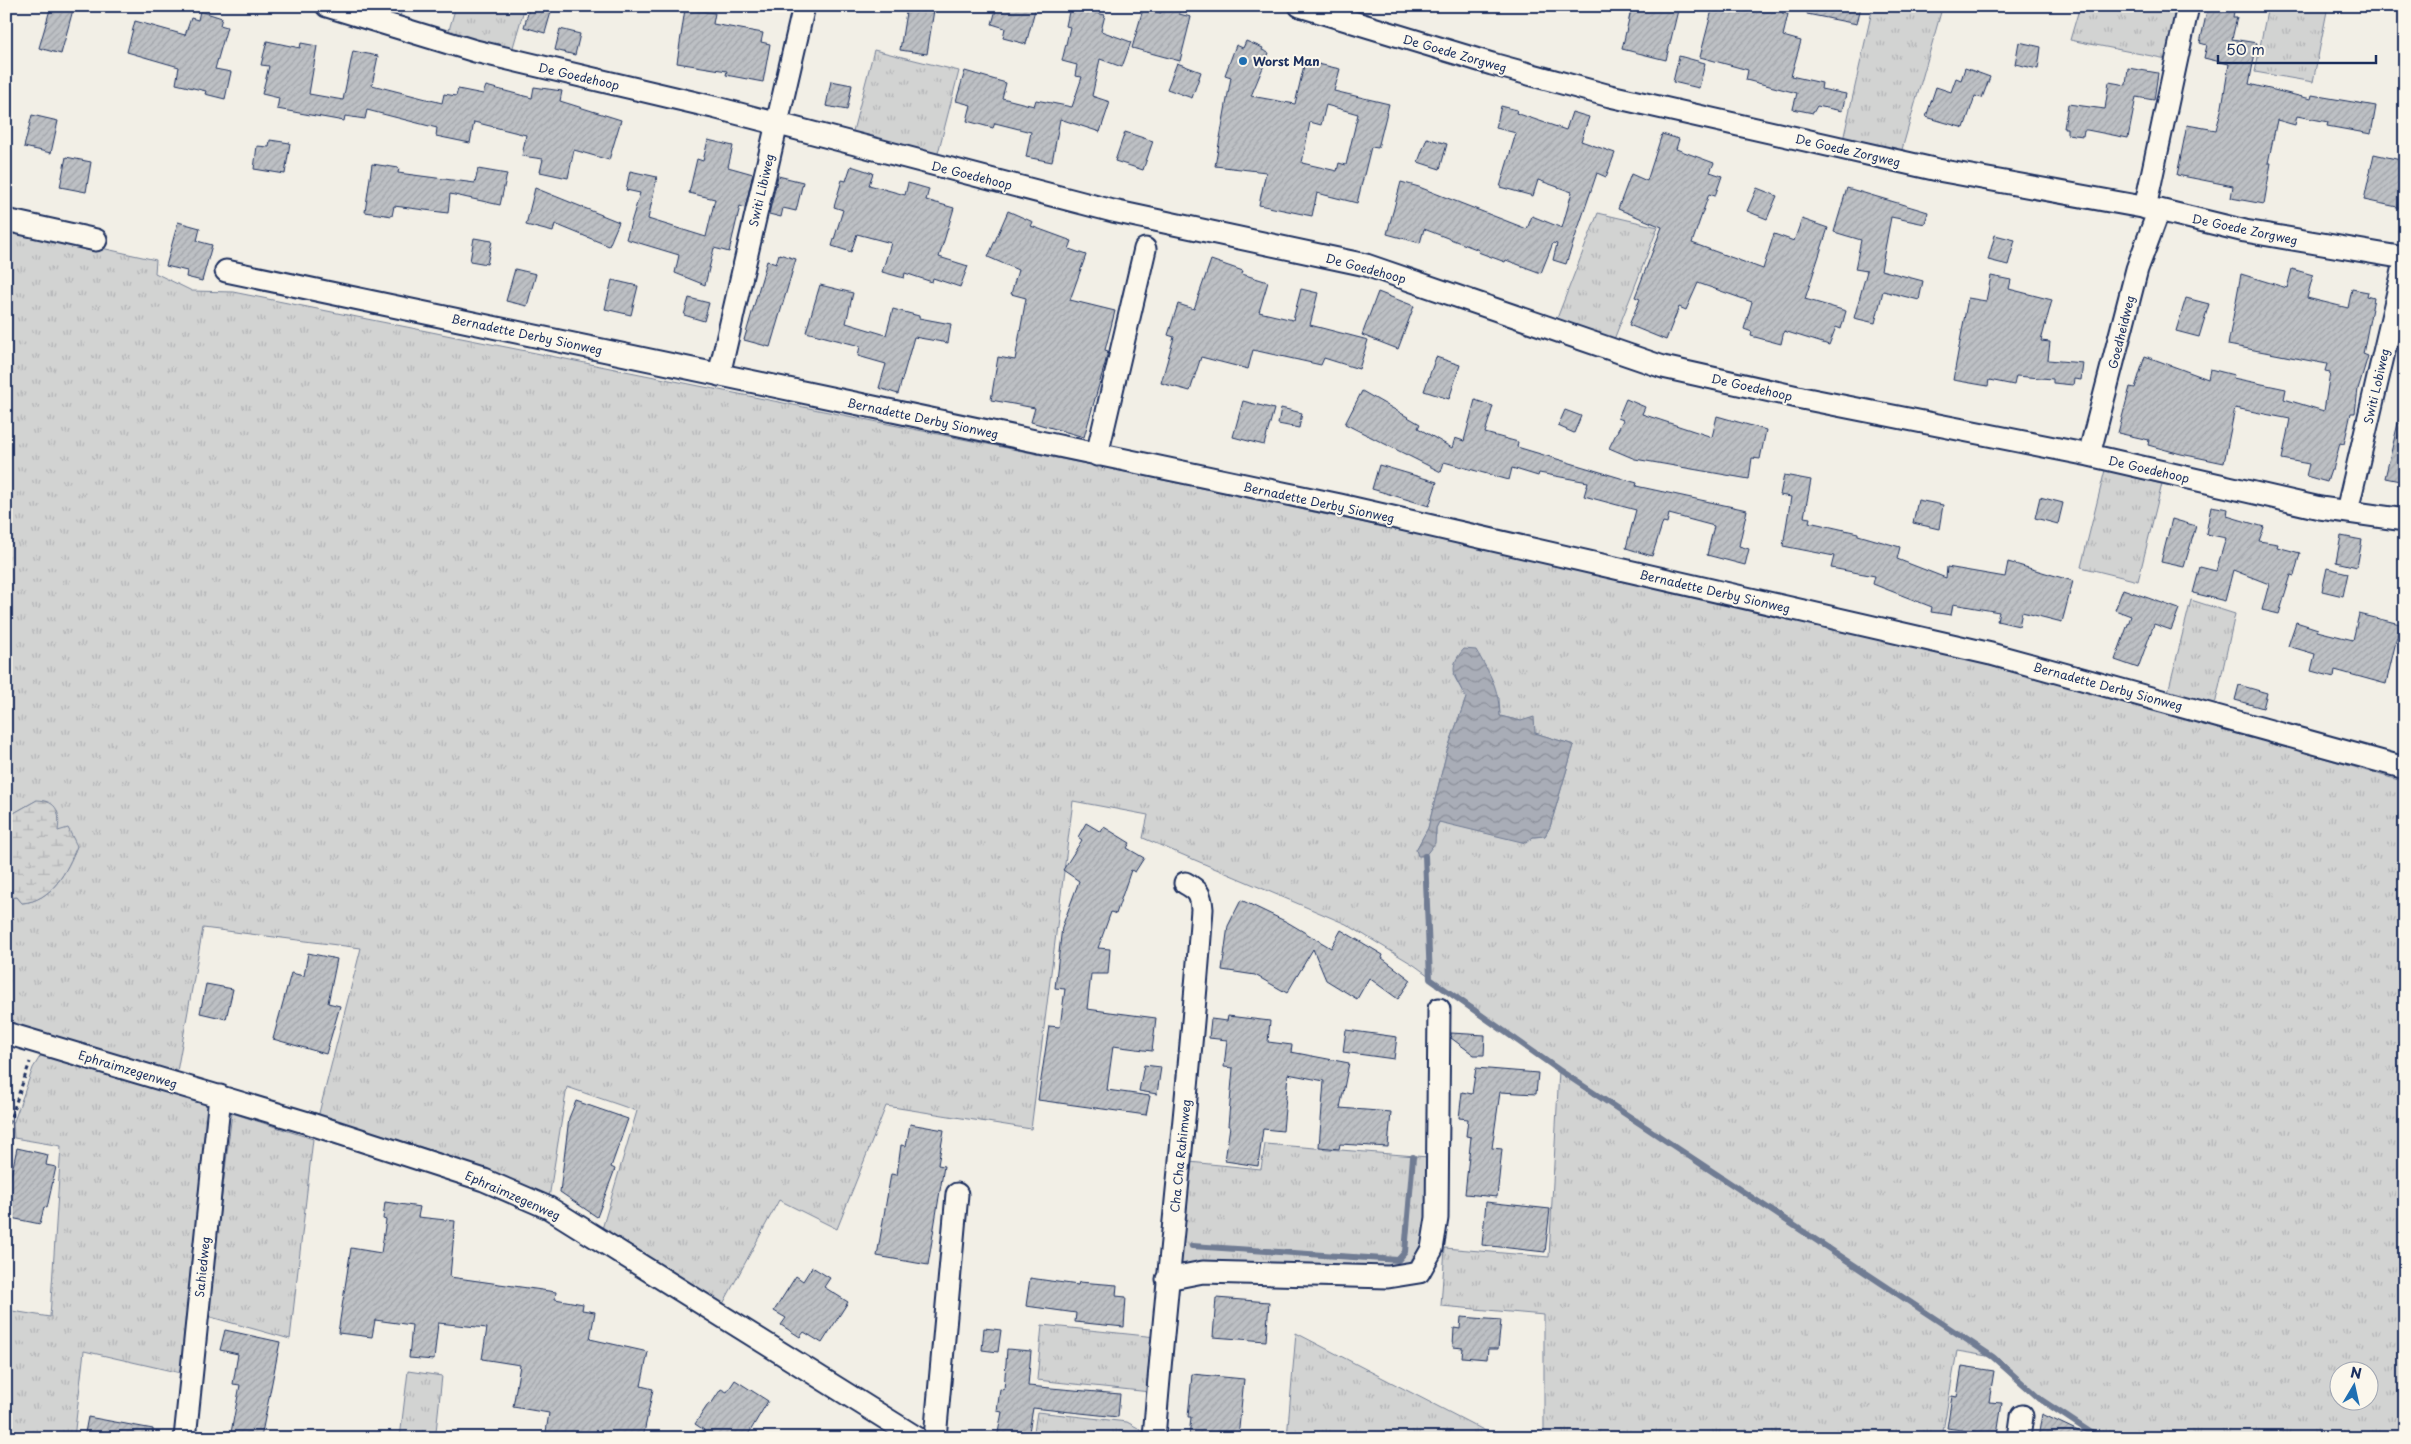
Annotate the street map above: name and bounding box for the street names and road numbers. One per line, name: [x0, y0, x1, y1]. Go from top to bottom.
street label: De Goede Zorgweg: [1401, 30, 1509, 76]
street label: De Goedehoop: [537, 58, 621, 94]
street label: De Goede Zorgweg: [1794, 129, 1902, 171]
street label: Switi Libiweg: [744, 152, 778, 228]
street label: De Goedehoop: [930, 156, 1014, 194]
street label: De Goede Zorgweg: [2191, 209, 2299, 249]
street label: De Goedehoop: [1324, 249, 1408, 287]
street label: Goedheidweg: [2103, 293, 2139, 371]
street label: Bernadette Derby Sionweg: [450, 309, 604, 359]
street label: Switi Lobiweg: [2359, 346, 2393, 426]
street label: De Goedehoop: [1710, 369, 1794, 405]
street label: Bernadette Derby Sionweg: [846, 393, 1000, 443]
street label: De Goedehoop: [2107, 451, 2191, 487]
street label: Bernadette Derby Sionweg: [1242, 477, 1396, 527]
street label: Bernadette Derby Sionweg: [1638, 565, 1792, 617]
street label: Bernadette Derby Sionweg: [2031, 657, 2185, 715]
street label: Ephraimzegenweg: [76, 1045, 180, 1093]
street label: Cha Cha Rahimweg: [1165, 1098, 1195, 1214]
street label: Ephraimzegenweg: [462, 1166, 564, 1224]
street label: Sahiedweg: [190, 1236, 214, 1298]

